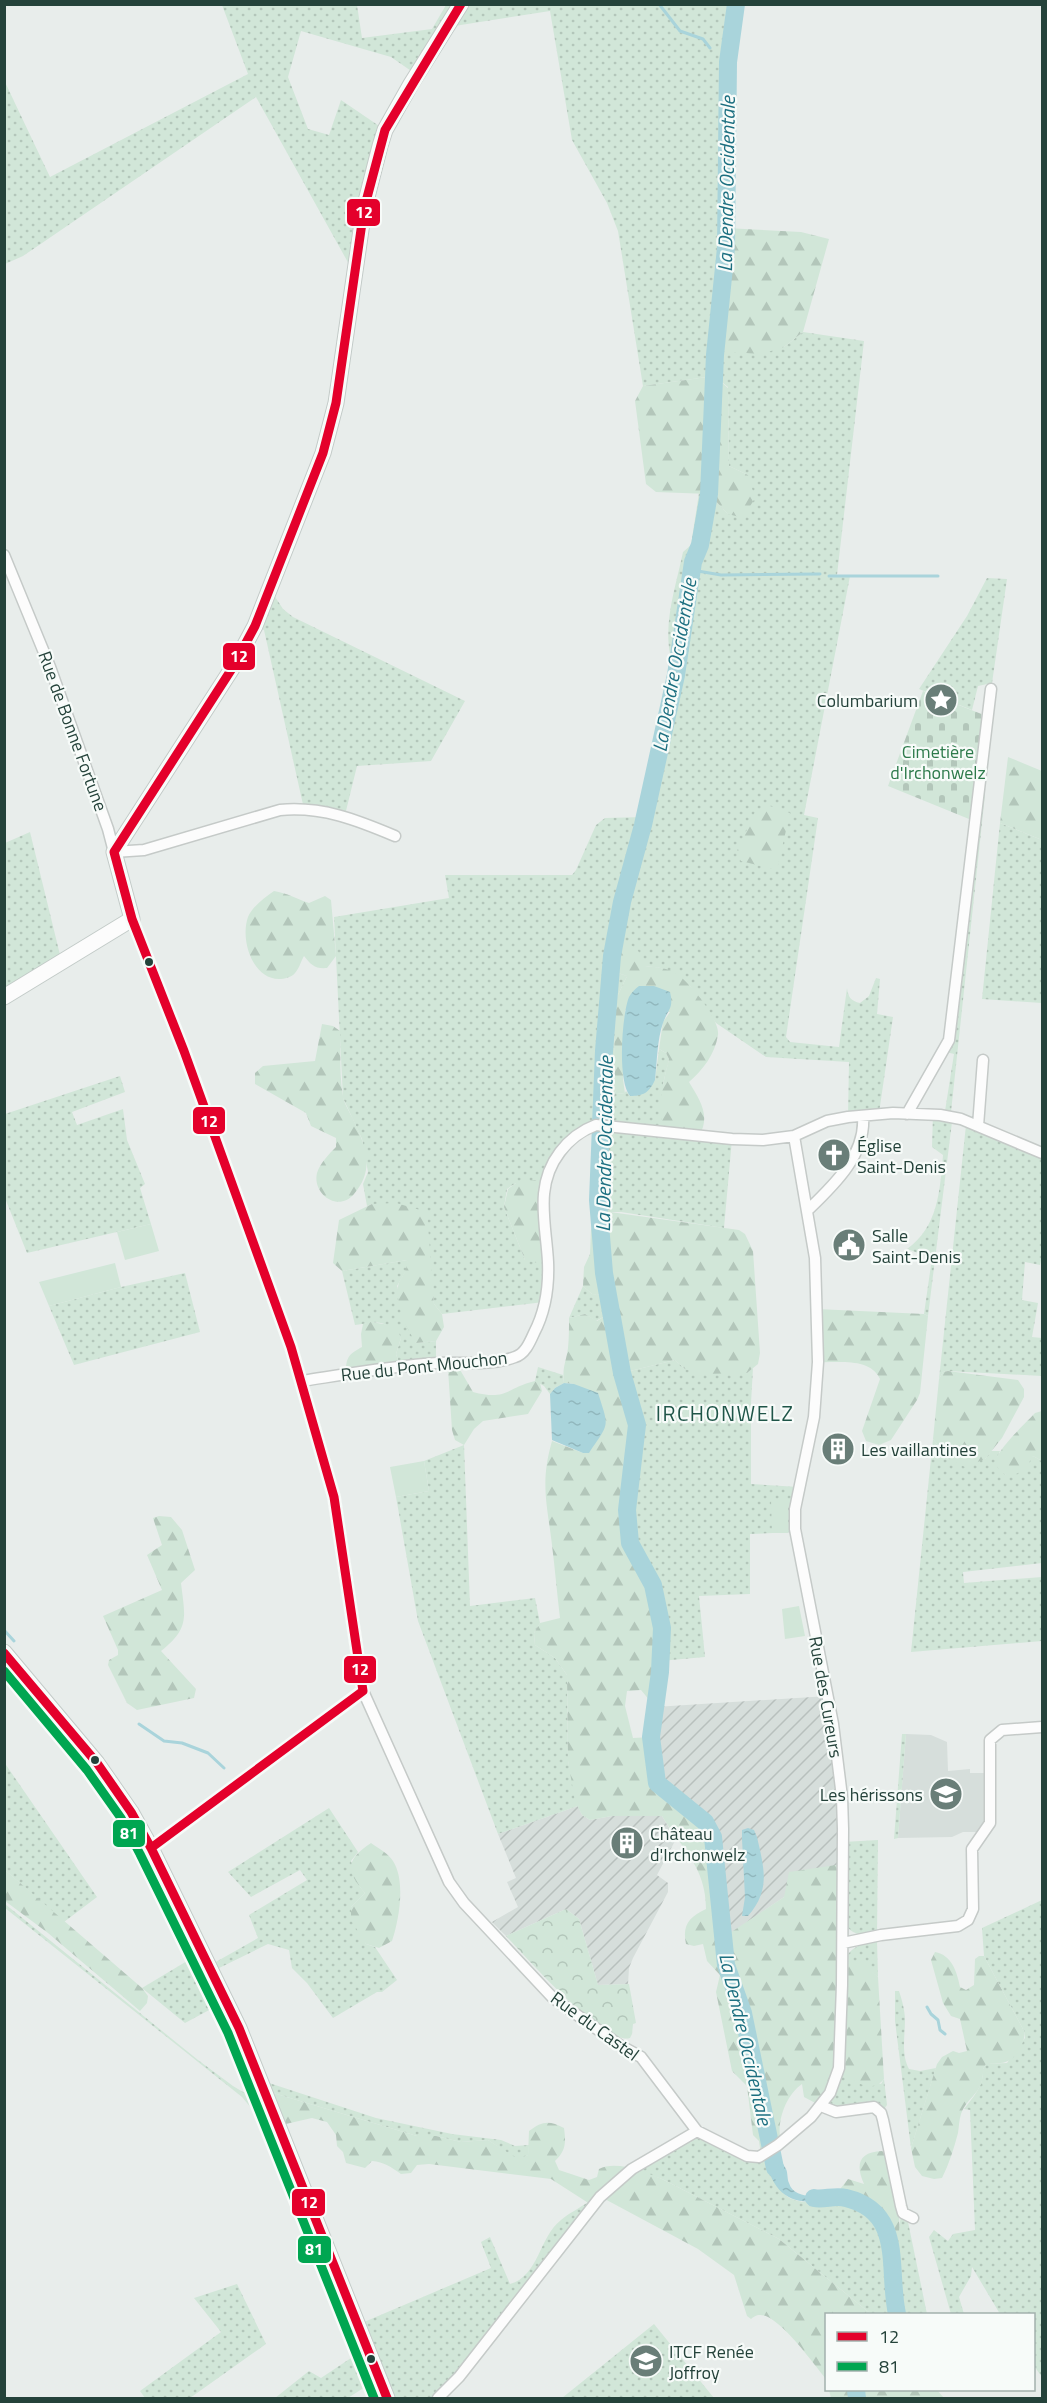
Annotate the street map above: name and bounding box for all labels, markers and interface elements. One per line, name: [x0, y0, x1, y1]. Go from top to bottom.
water label: La Dendre Occidentale: [709, 94, 743, 272]
line badge: 12: [346, 198, 381, 227]
text: 12: [355, 200, 373, 224]
water label: La Dendre Occidentale: [643, 574, 705, 754]
line badge: 12: [222, 642, 256, 671]
text: 12: [230, 644, 248, 668]
street label: Rue de Bonne Fortune: [31, 647, 115, 815]
place icon: Columbarium: [923, 682, 959, 718]
place label: Columbarium: [817, 687, 918, 714]
park label: Cimetière d'Irchonwelz: [890, 738, 986, 786]
unlabelled marker: [143, 956, 155, 968]
water label: La Dendre Occidentale: [587, 1054, 621, 1232]
line badge: 12: [192, 1106, 226, 1135]
text: 12: [200, 1109, 218, 1133]
place label: Église Saint-Denis: [857, 1132, 946, 1180]
church icon: Église Saint-Denis: [816, 1137, 852, 1173]
place label: Salle Saint-Denis: [872, 1222, 961, 1270]
public building icon: Salle Saint-Denis: [831, 1227, 867, 1263]
street label: Rue du Pont Mouchon: [339, 1344, 509, 1388]
district label: IRCHONWELZ: [656, 1397, 794, 1429]
building icon: Les vaillantines: [820, 1431, 856, 1467]
place label: Les vaillantines: [861, 1436, 977, 1463]
street label: Rue des Cureurs: [802, 1634, 850, 1760]
line badge: 12: [343, 1655, 377, 1684]
text: 12: [351, 1657, 369, 1681]
unlabelled marker: [89, 1754, 101, 1766]
school or university icon: Les hérissons: [928, 1776, 964, 1812]
place label: Les hérissons: [820, 1781, 923, 1808]
line badge: 81: [112, 1819, 146, 1848]
place label: Château d'Irchonwelz: [650, 1820, 745, 1868]
text: 81: [120, 1821, 138, 1845]
building icon: Château d'Irchonwelz: [609, 1825, 645, 1861]
water label: La Dendre Occidentale: [711, 1950, 781, 2130]
street label: Rue du Castel: [545, 1985, 645, 2067]
line badge: 12: [291, 2188, 326, 2217]
text: 12: [300, 2190, 318, 2214]
line badge: 81: [297, 2235, 332, 2264]
text: 81: [305, 2237, 323, 2261]
legend: [825, 2313, 1035, 2391]
text: 12: [879, 2323, 899, 2350]
place label: ITCF Renée Joffroy: [669, 2338, 754, 2386]
school or university icon: ITCF Renée Joffroy: [628, 2343, 664, 2379]
unlabelled marker: [365, 2353, 377, 2365]
text: 81: [879, 2353, 899, 2380]

